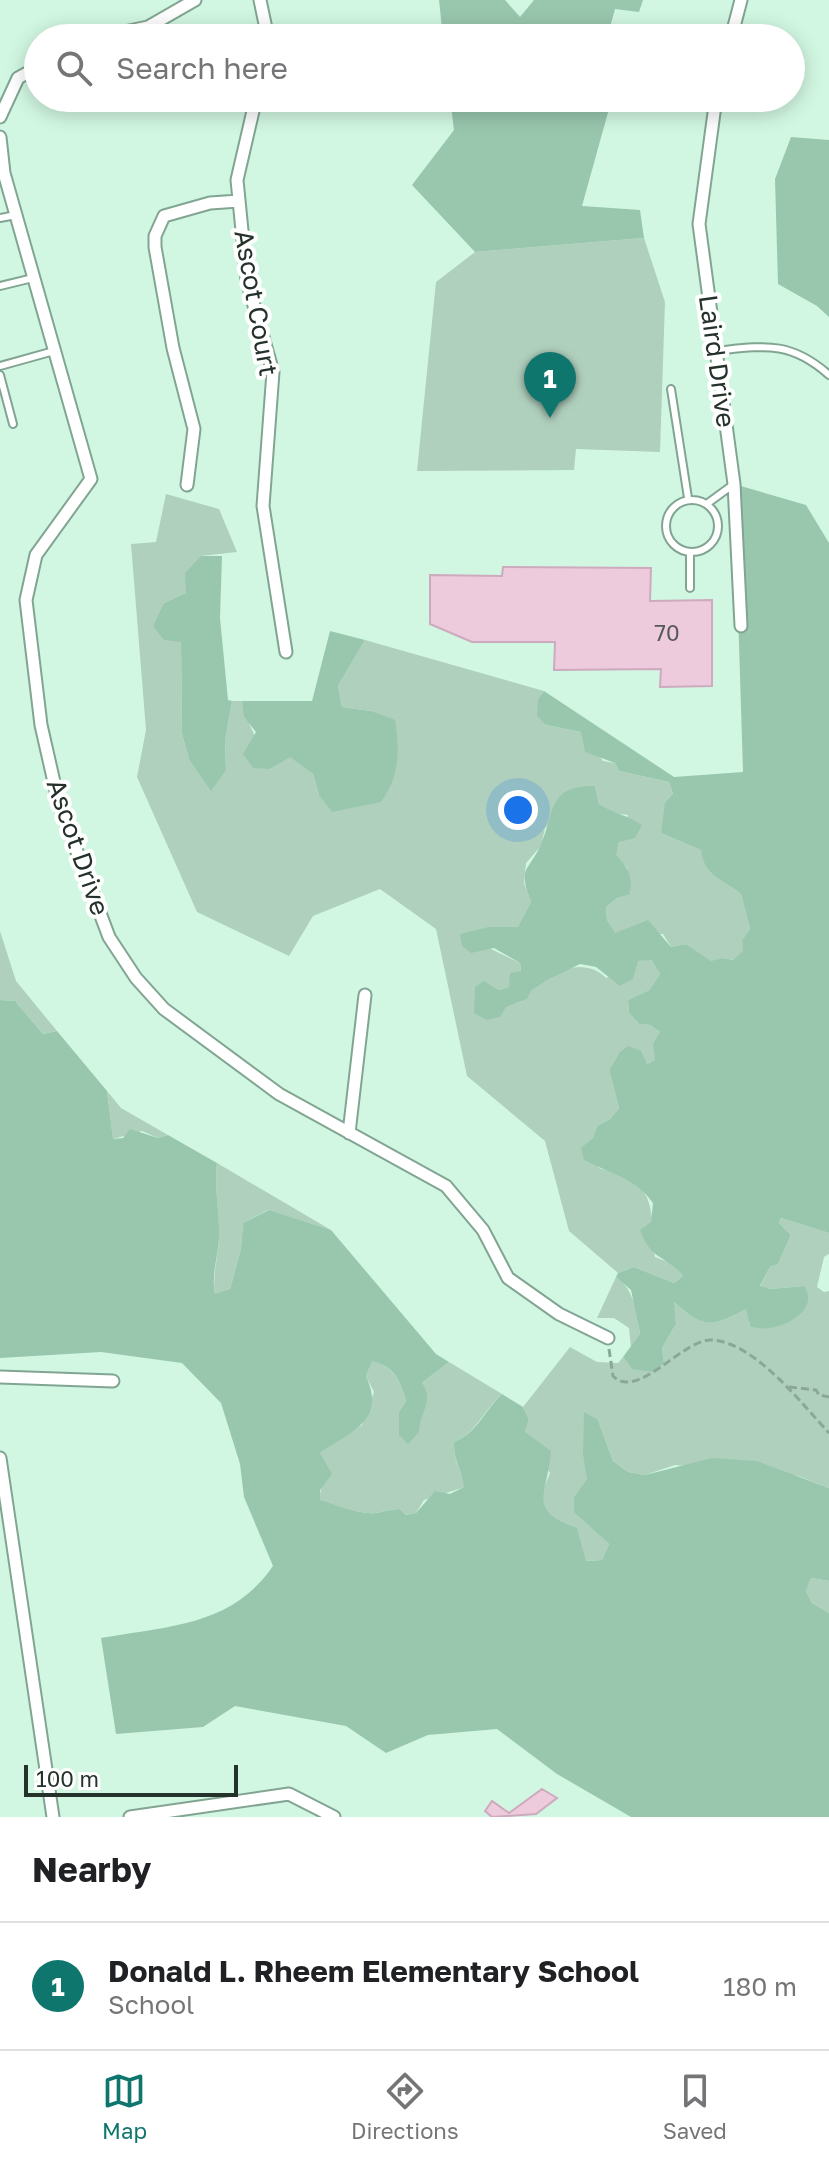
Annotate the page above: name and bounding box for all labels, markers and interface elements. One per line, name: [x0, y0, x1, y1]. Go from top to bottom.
search box: [24, 24, 805, 112]
icon: search: [52, 46, 96, 90]
text: Search here: [116, 50, 288, 86]
street label: Ascot Court: [228, 227, 285, 378]
street label: Laird Drive: [693, 293, 742, 429]
pin: 1: [524, 352, 576, 418]
house number: 70: [654, 619, 680, 646]
street label: Ascot Drive: [41, 775, 116, 919]
your location: [498, 790, 538, 830]
scale bar: [24, 1761, 238, 1797]
text: 100 m: [36, 1765, 99, 1792]
text: Nearby: [32, 1849, 152, 1889]
text: Donald L. Rheem Elementary School: [108, 1953, 639, 1989]
text: 1: [51, 1971, 65, 2002]
text: 180 m: [723, 1971, 797, 2002]
text: School: [108, 1989, 194, 2020]
tab: Map: [102, 2069, 147, 2144]
tab: Directions: [351, 2069, 459, 2144]
tab: Saved: [663, 2069, 727, 2144]

